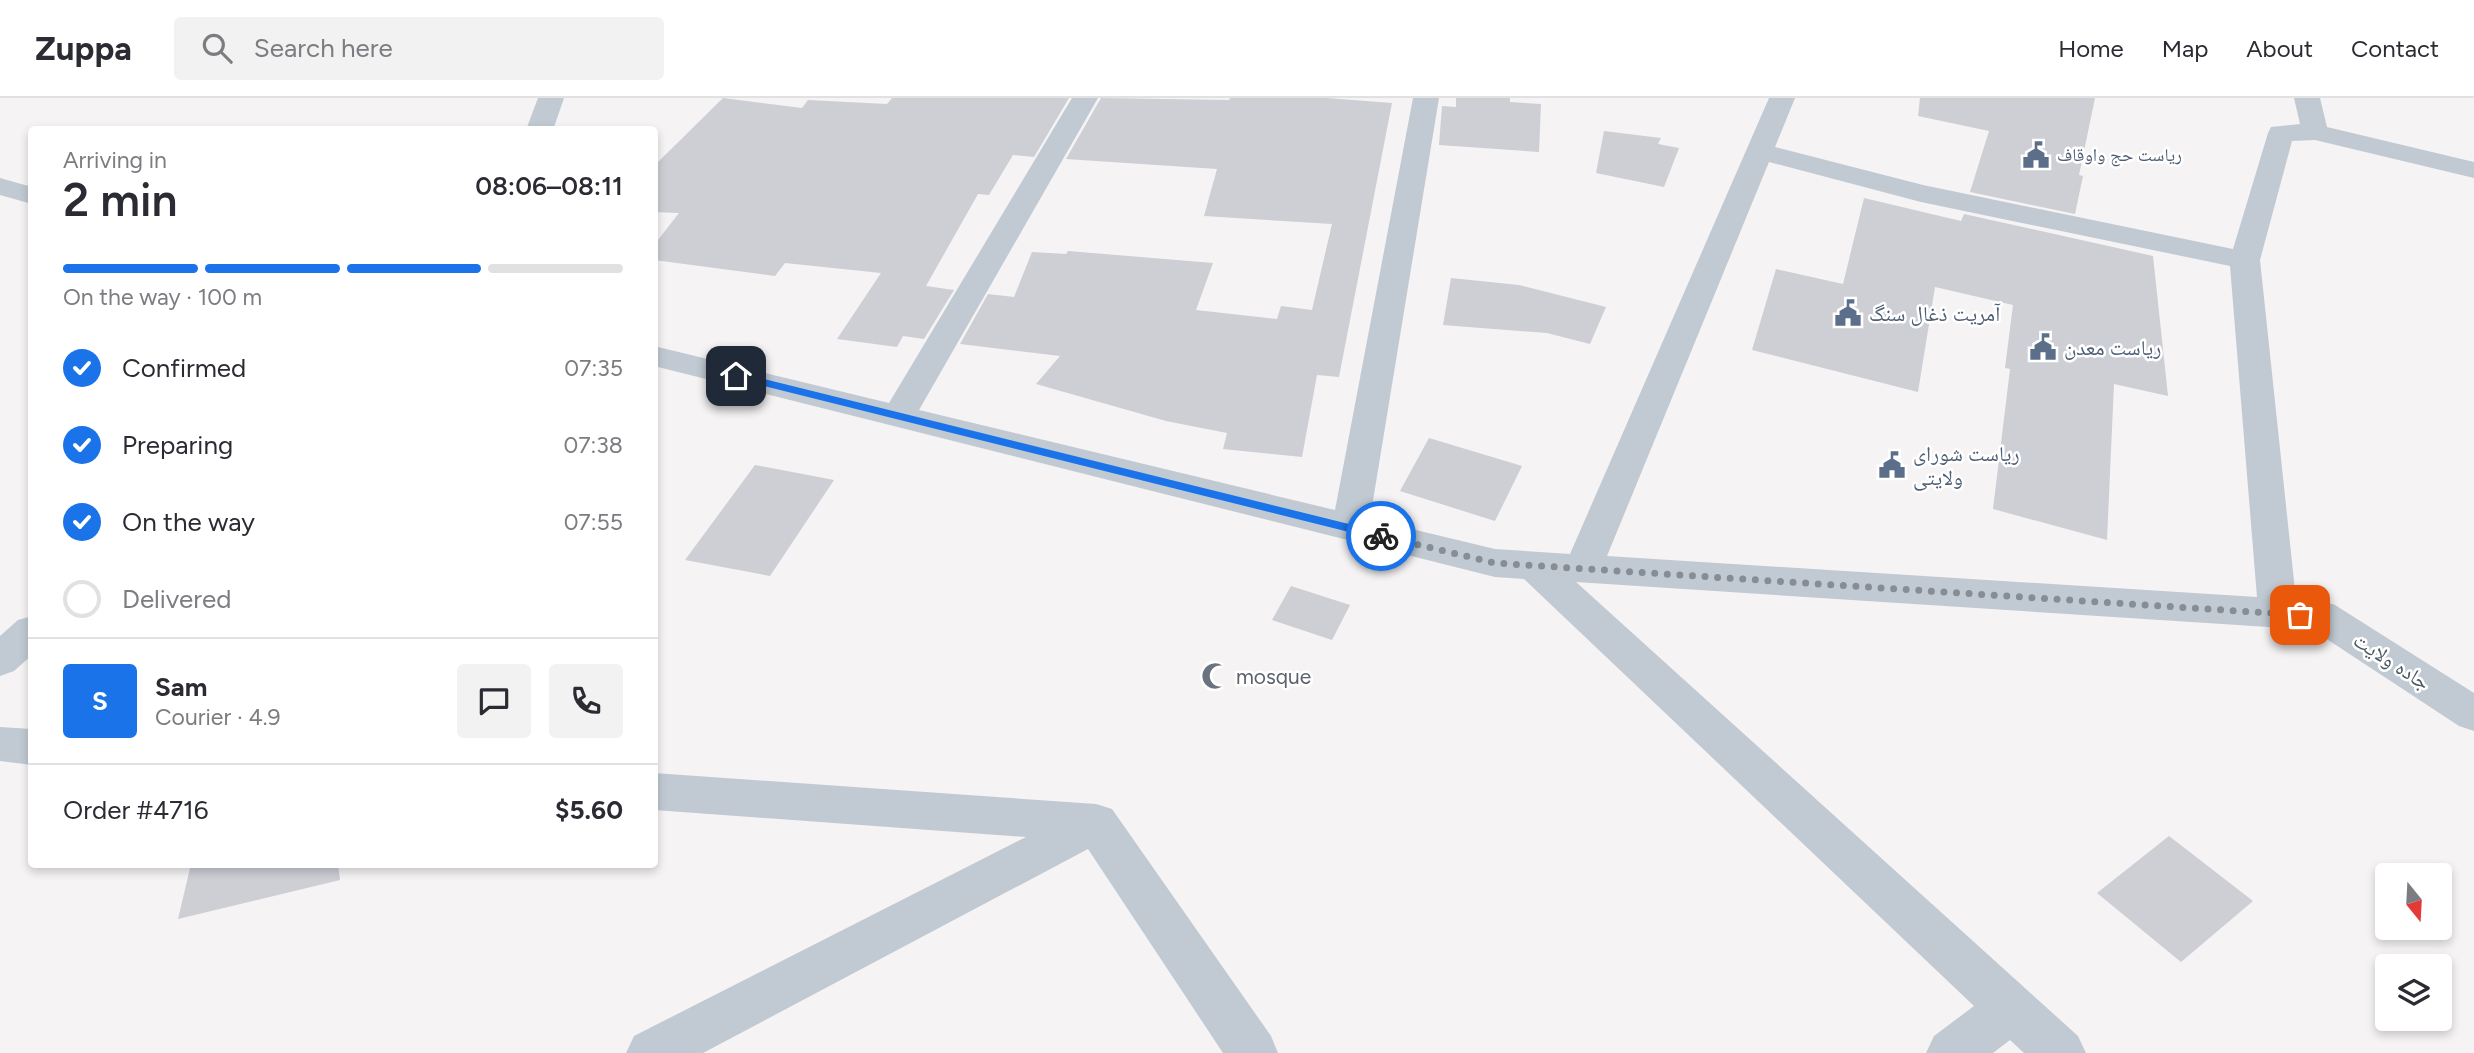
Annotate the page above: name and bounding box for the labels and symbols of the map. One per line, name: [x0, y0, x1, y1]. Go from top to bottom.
public building icon: ریاست حج واوقاف: [2021, 140, 2051, 170]
place label: ریاست حج واوقاف: [2057, 144, 2182, 167]
public building icon: آمریت ذغال سنگ: [1833, 298, 1863, 328]
place label: آمریت ذغال سنگ: [1869, 301, 2001, 326]
public building icon: ریاست معدن: [2028, 332, 2058, 362]
place label: ریاست معدن: [2064, 335, 2161, 360]
pin: [706, 346, 766, 406]
place label: ریاست شورای ولایتی: [1913, 441, 2020, 491]
public building icon: ریاست شورای ولایتی: [1877, 450, 1907, 480]
courier: [1346, 501, 1416, 571]
pin: [2270, 585, 2330, 645]
street label: جاده ولایت: [2349, 627, 2435, 695]
mosque icon: mosque: [1200, 661, 1230, 691]
place label: mosque: [1236, 664, 1311, 689]
north arrow: [2375, 863, 2452, 940]

